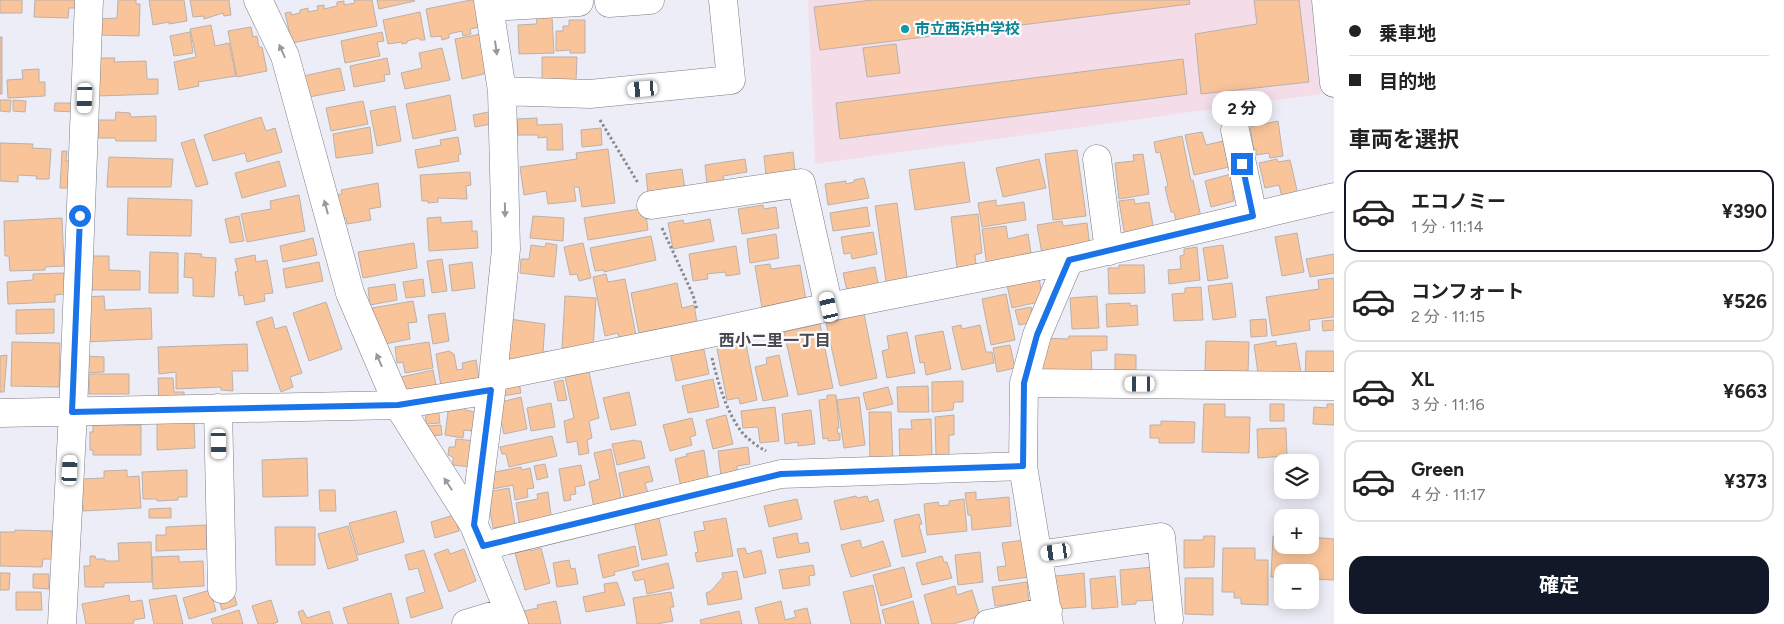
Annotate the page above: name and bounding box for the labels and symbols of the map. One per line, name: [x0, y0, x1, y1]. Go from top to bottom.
place label: 市立西浜中学校: [915, 20, 1020, 38]
marker: 市立西浜中学校: [899, 23, 911, 35]
one-way arrow: [492, 40, 500, 56]
one-way arrow: [277, 44, 285, 58]
car: [627, 80, 658, 98]
car: [76, 83, 93, 113]
callout: 2 分: [1212, 91, 1272, 126]
route end: [1231, 153, 1253, 175]
one-way arrow: [322, 199, 330, 214]
one-way arrow: [501, 202, 509, 218]
route start: [69, 205, 91, 227]
car: [818, 291, 839, 323]
district label: 西小二里一丁目: [719, 331, 831, 350]
one-way arrow: [374, 353, 382, 367]
car: [1125, 377, 1155, 392]
car: [211, 429, 226, 459]
car: [61, 455, 78, 485]
one-way arrow: [443, 477, 453, 490]
car: [1040, 542, 1071, 562]

